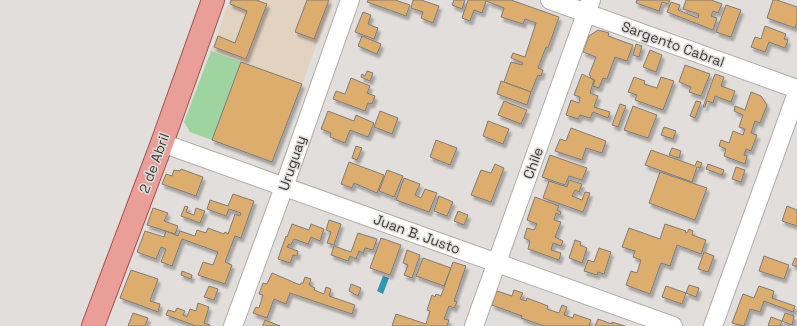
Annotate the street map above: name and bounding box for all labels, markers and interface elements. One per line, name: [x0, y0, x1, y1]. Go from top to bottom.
street label: Sargento Cabral: [619, 17, 727, 71]
street label: 2 de Abril: [135, 130, 173, 196]
street label: Uruguay: [274, 133, 310, 193]
street label: Chile: [519, 145, 547, 181]
street label: Juan B. Justo: [371, 210, 463, 258]

